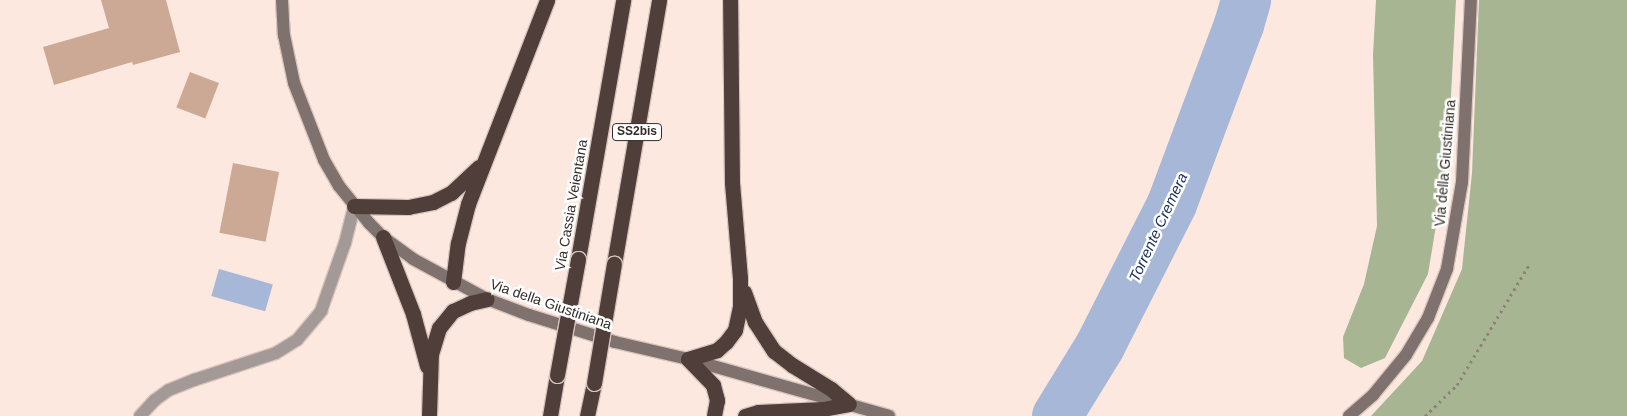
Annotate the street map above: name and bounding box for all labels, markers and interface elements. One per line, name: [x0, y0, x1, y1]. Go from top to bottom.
street label: Via della Giustiniana: [1431, 99, 1459, 227]
road number: SS2bis: [611, 122, 663, 142]
street label: Via Cassia Veientana: [551, 138, 591, 272]
water label: Torrente Cremera: [1125, 170, 1191, 284]
street label: Via della Giustiniana: [488, 275, 614, 333]

